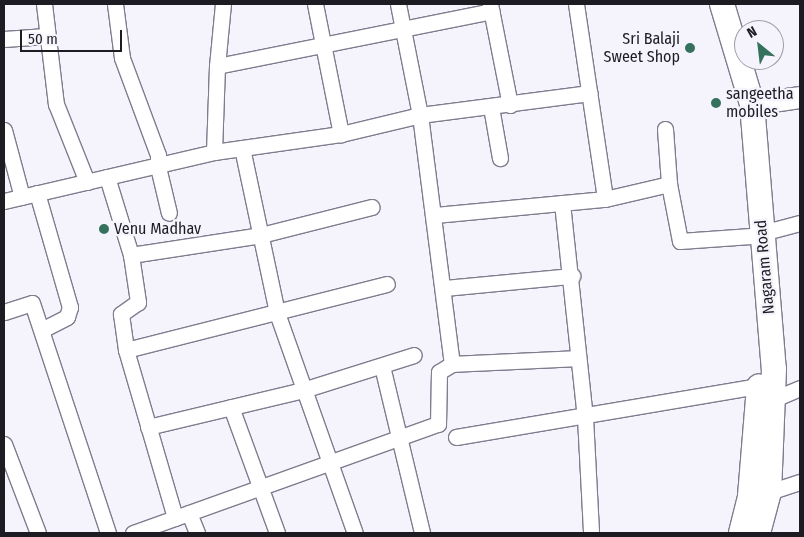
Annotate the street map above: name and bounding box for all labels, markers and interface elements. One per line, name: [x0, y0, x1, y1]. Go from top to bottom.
scale bar: [22, 20, 125, 52]
north arrow: [734, 20, 784, 70]
text: N: [744, 23, 760, 42]
place label: Sri Balaji Sweet Shop: [603, 29, 680, 67]
text: 50 m: [28, 30, 58, 48]
marker: Sri Balaji Sweet Shop: [684, 42, 696, 54]
place label: sangeetha mobiles: [726, 84, 794, 122]
marker: sangeetha mobiles: [710, 97, 722, 109]
place label: Venu Madhav: [114, 219, 201, 239]
street label: Nagaram Road: [751, 219, 779, 315]
marker: Venu Madhav: [98, 223, 110, 235]

